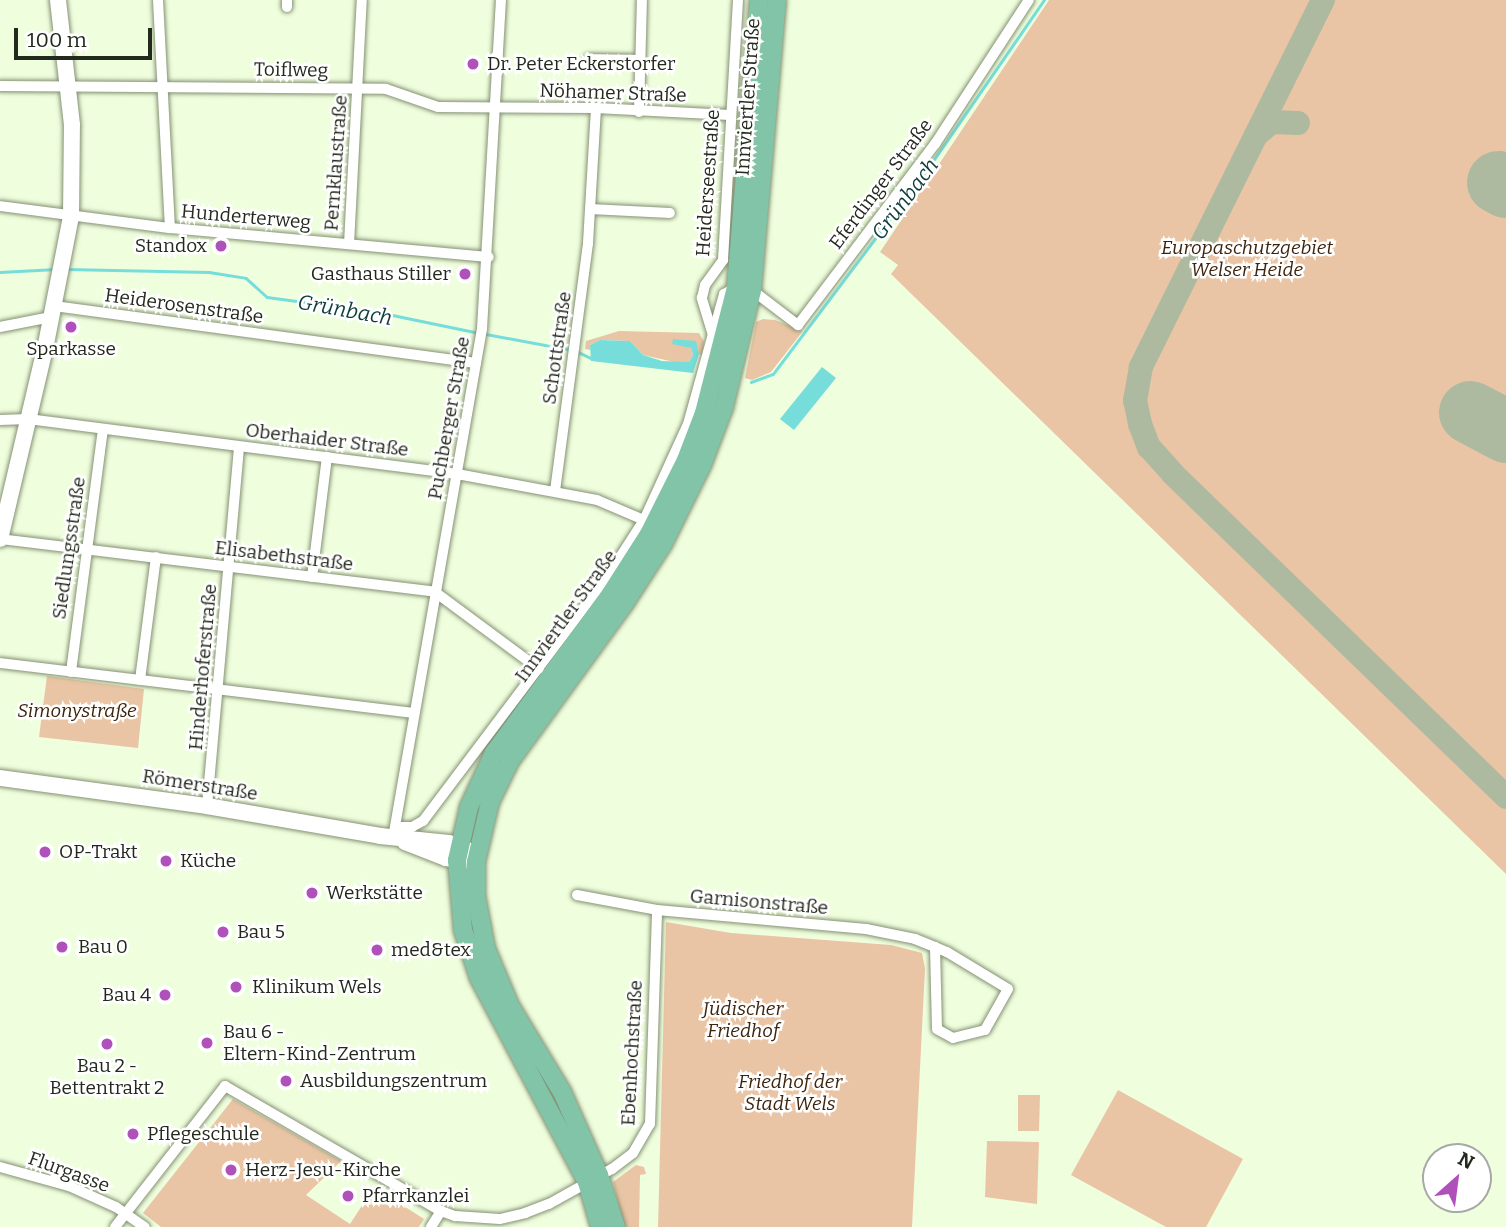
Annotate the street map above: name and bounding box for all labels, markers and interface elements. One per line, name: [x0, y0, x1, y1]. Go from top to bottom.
scale bar: [18, 14, 156, 58]
street label: Innviertler Straße: [731, 17, 765, 177]
text: 100 m: [27, 27, 87, 53]
place label: Dr. Peter Eckerstorfer: [487, 53, 675, 75]
marker: Dr. Peter Eckerstorfer: [465, 56, 481, 72]
street label: Toiflweg: [254, 58, 328, 82]
street label: Nöhamer Straße: [539, 79, 687, 107]
street label: Pernklaustraße: [320, 94, 352, 232]
street label: Heiderseestraße: [691, 109, 725, 257]
street label: Eferdinger Straße: [825, 114, 937, 254]
water label: Grünbach: [866, 153, 944, 245]
street label: Hunderterweg: [180, 200, 312, 234]
place label: Standox: [135, 235, 207, 257]
park label: Europaschutzgebiet Welser Heide: [1161, 237, 1333, 281]
marker: Standox: [213, 238, 229, 254]
place label: Gasthaus Stiller: [311, 263, 451, 285]
marker: Gasthaus Stiller: [457, 266, 473, 282]
street label: Heiderosenstraße: [103, 284, 265, 328]
water label: Grünbach: [296, 289, 394, 331]
street label: Schottstraße: [538, 290, 576, 406]
marker: Sparkasse: [63, 319, 79, 335]
street label: Puchberger Straße: [423, 335, 475, 501]
place label: Sparkasse: [26, 338, 116, 360]
street label: Oberhaider Straße: [244, 419, 410, 461]
street label: Siedlungsstraße: [48, 475, 90, 621]
street label: Elisabethstraße: [214, 536, 354, 576]
street label: Innviertler Straße: [510, 545, 622, 687]
street label: Hinderhoferstraße: [184, 583, 222, 751]
park label: Simonystraße: [17, 700, 137, 722]
street label: Römerstraße: [141, 765, 259, 805]
place label: OP-Trakt: [59, 841, 138, 863]
marker: OP-Trakt: [37, 844, 53, 860]
place label: Küche: [180, 850, 236, 872]
marker: Küche: [158, 853, 174, 869]
place label: Werkstätte: [326, 882, 423, 904]
marker: Werkstätte: [304, 885, 320, 901]
street label: Garnisonstraße: [689, 885, 829, 919]
place label: Bau 5: [237, 921, 285, 943]
marker: Bau 5: [215, 924, 231, 940]
place label: Bau 0: [78, 936, 128, 958]
marker: Bau 0: [52, 937, 72, 957]
place label: med&tex: [391, 939, 471, 961]
marker: med&tex: [369, 942, 385, 958]
place label: Klinikum Wels: [252, 976, 382, 998]
marker: Klinikum Wels: [226, 977, 246, 997]
street label: Ebenhochstraße: [617, 980, 647, 1126]
place label: Bau 4: [102, 984, 151, 1006]
marker: Bau 4: [157, 987, 173, 1003]
park label: Jüdischer Friedhof: [703, 998, 783, 1042]
place label: Bau 6 - Eltern-Kind-Zentrum: [223, 1021, 416, 1065]
marker: Bau 6 - Eltern-Kind-Zentrum: [197, 1033, 217, 1053]
marker: Bau 2 - Bettentrakt 2: [99, 1036, 115, 1052]
place label: Bau 2 - Bettentrakt 2: [50, 1055, 164, 1099]
place label: Ausbildungszentrum: [300, 1070, 487, 1092]
park label: Friedhof der Stadt Wels: [738, 1071, 842, 1115]
marker: Ausbildungszentrum: [278, 1073, 294, 1089]
place label: Pflegeschule: [147, 1123, 259, 1145]
marker: Pflegeschule: [125, 1126, 141, 1142]
north arrow: [1422, 1143, 1492, 1213]
street label: Flurgasse: [25, 1147, 113, 1197]
text: N: [1454, 1147, 1478, 1174]
place label: Herz-Jesu-Kirche: [245, 1159, 401, 1181]
marker: Herz-Jesu-Kirche: [223, 1162, 239, 1178]
place label: Pfarrkanzlei: [362, 1185, 469, 1207]
marker: Pfarrkanzlei: [340, 1188, 356, 1204]

